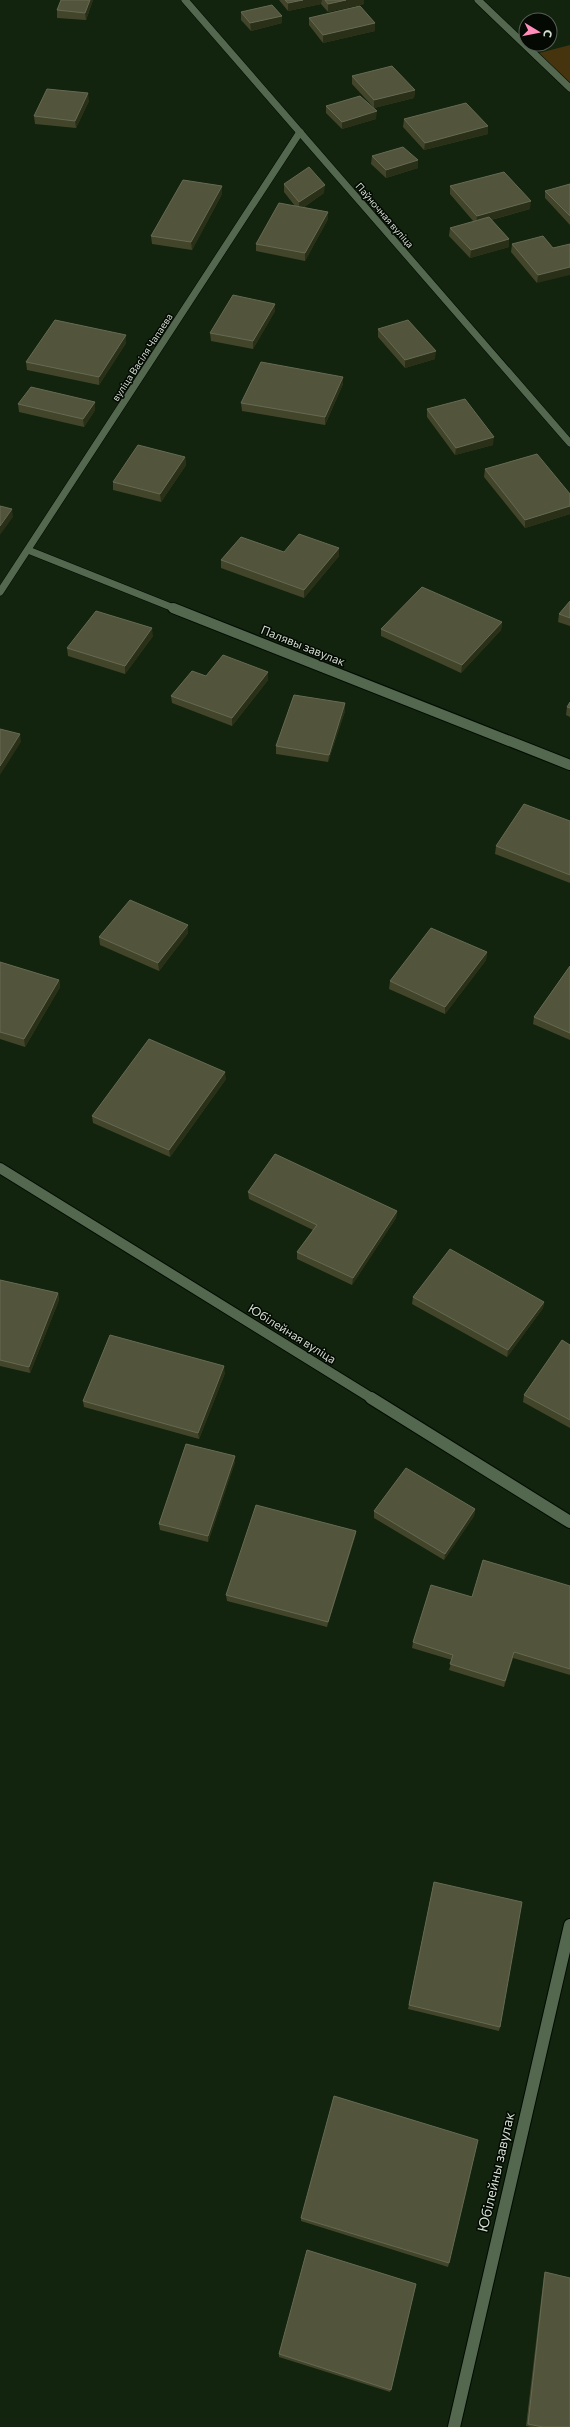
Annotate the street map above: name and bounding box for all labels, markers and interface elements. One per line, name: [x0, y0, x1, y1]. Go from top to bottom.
north arrow: [518, 12, 558, 52]
text: С: [541, 29, 555, 39]
street label: Паўночная вуліца: [354, 180, 416, 250]
street label: вуліца Васіля Чапаева: [109, 311, 175, 403]
street label: Палявы завулак: [259, 622, 348, 669]
street label: Юбілейная вуліца: [246, 1301, 339, 1366]
street label: Юбілейны завулак: [473, 2110, 518, 2234]

